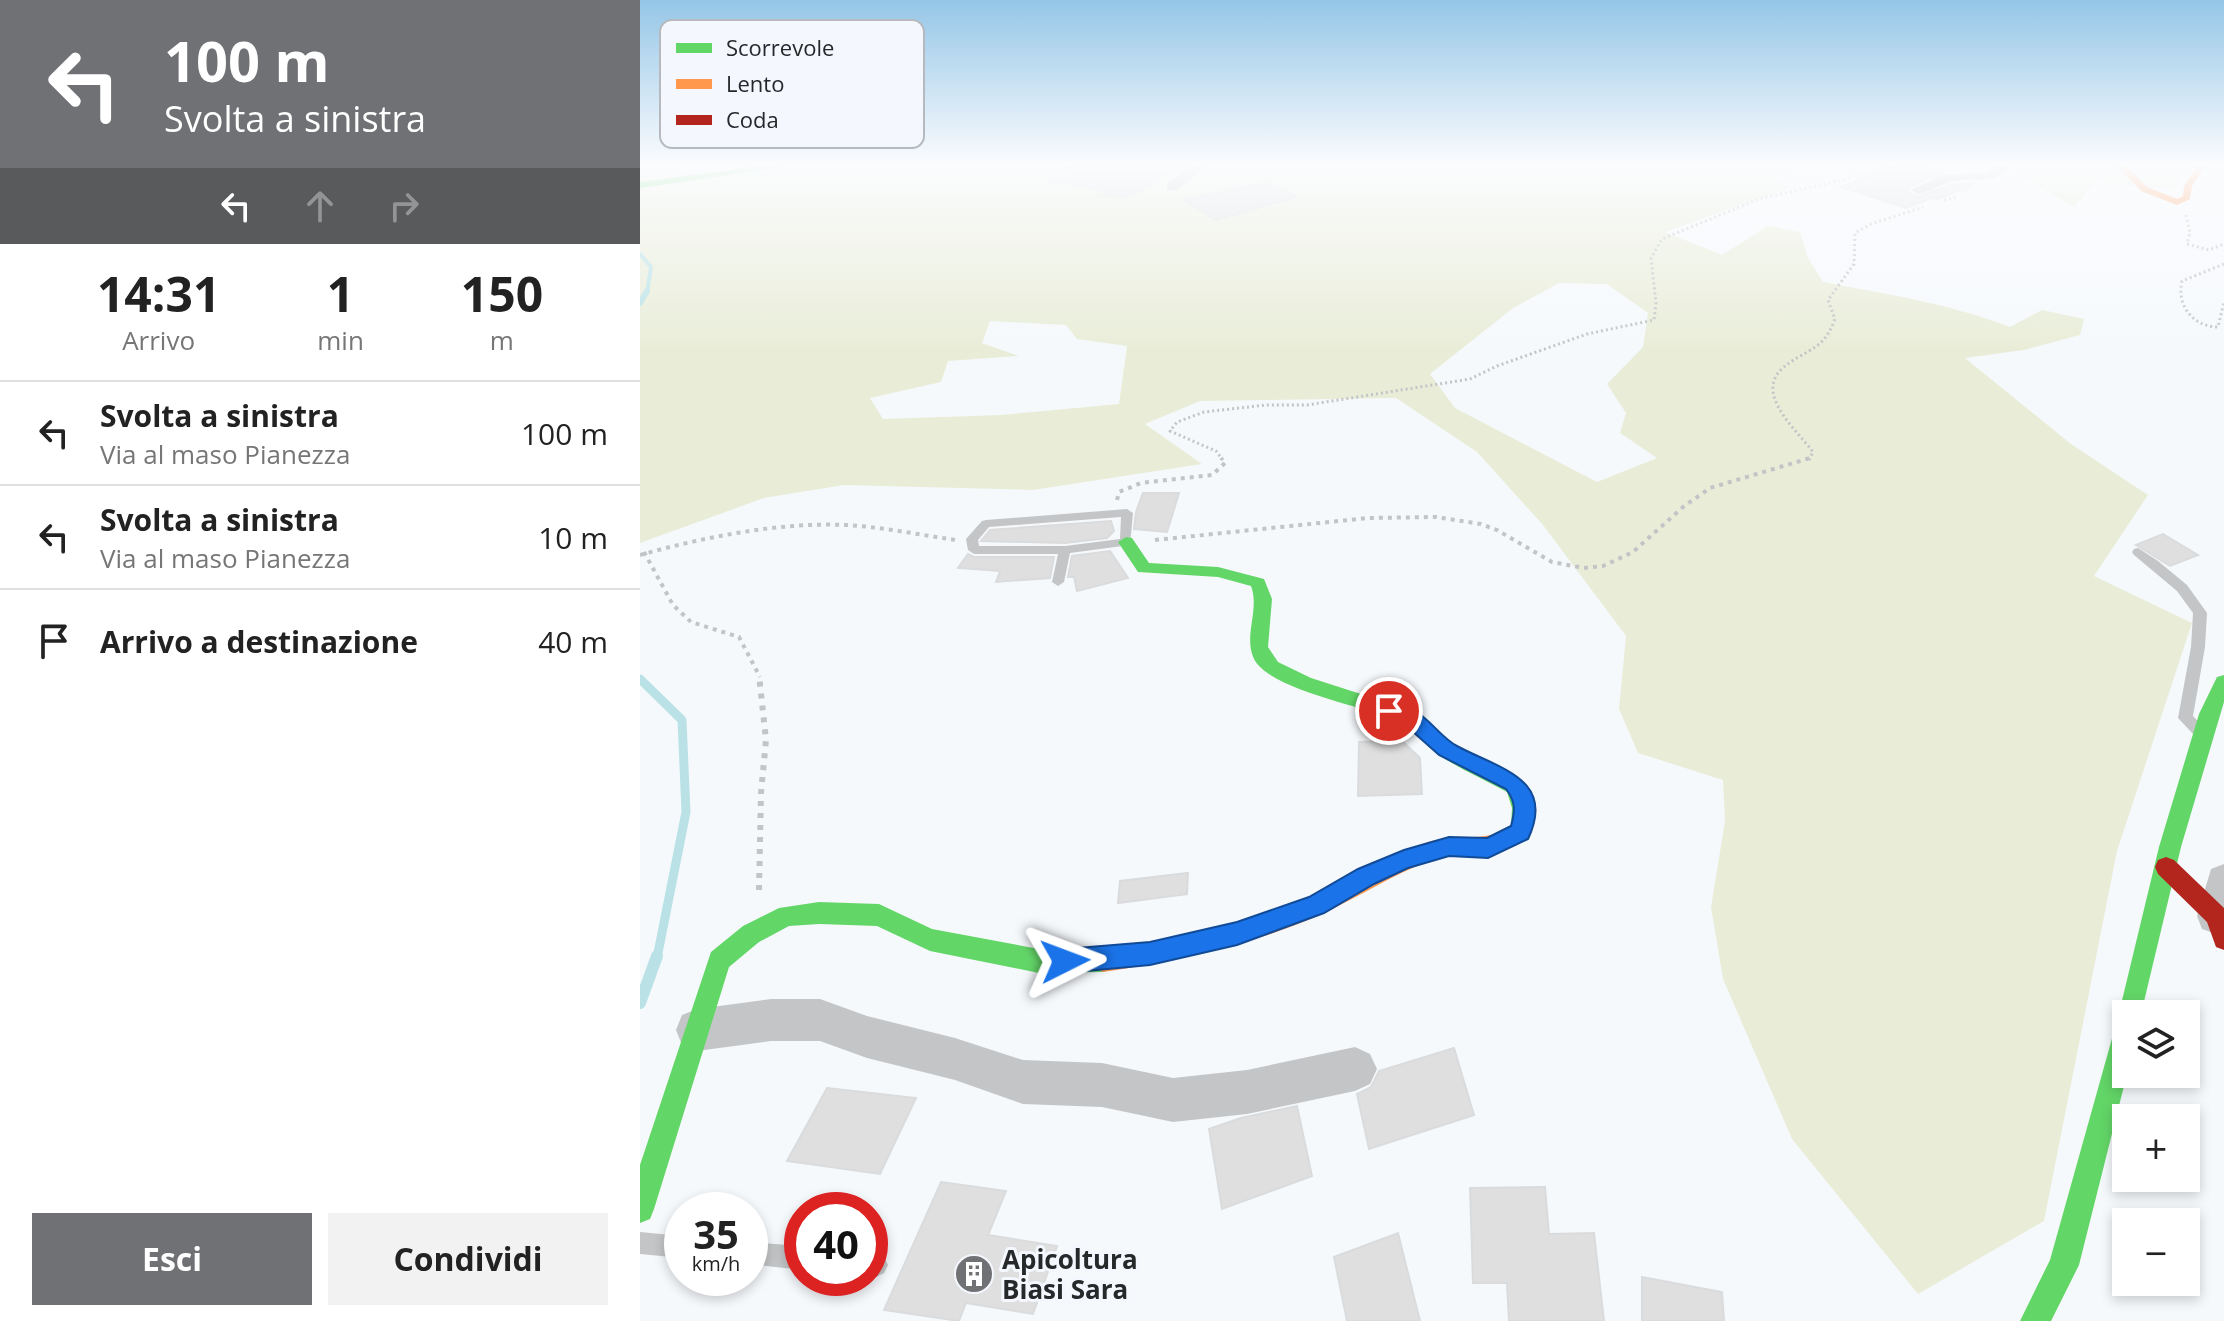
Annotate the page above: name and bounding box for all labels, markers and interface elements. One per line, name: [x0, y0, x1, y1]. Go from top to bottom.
legend: [660, 20, 924, 148]
text: 100 m: [164, 22, 330, 98]
icon: left: [32, 32, 136, 136]
text: Scorrevole: [726, 32, 834, 62]
text: Lento: [726, 68, 784, 98]
text: Svolta a sinistra: [164, 94, 426, 143]
text: Coda: [726, 104, 779, 134]
icon: left: [214, 184, 258, 228]
icon: ahead: [298, 184, 342, 228]
icon: right: [382, 184, 426, 228]
text: 14:31: [97, 261, 220, 326]
text: 1: [327, 261, 354, 326]
text: 150: [461, 261, 543, 326]
text: Arrivo: [122, 322, 195, 358]
text: min: [317, 322, 364, 358]
text: m: [490, 322, 514, 358]
text: Svolta a sinistra: [100, 395, 339, 436]
icon: left: [32, 411, 76, 455]
text: 100 m: [521, 413, 608, 454]
text: Via al maso Pianezza: [100, 436, 350, 472]
text: Svolta a sinistra: [100, 499, 339, 540]
icon: left: [32, 515, 76, 559]
text: 10 m: [538, 517, 608, 558]
text: Via al maso Pianezza: [100, 540, 350, 576]
icon: arrive: [32, 619, 76, 663]
text: Arrivo a destinazione: [100, 621, 418, 662]
text: 40 m: [538, 621, 608, 662]
pin: [1355, 677, 1423, 745]
icon: arrive: [1367, 689, 1411, 733]
position arrow: [1023, 919, 1107, 1003]
map controls: [2112, 1000, 2200, 1296]
button: layers: [2112, 1000, 2200, 1088]
button: +: [2112, 1104, 2200, 1192]
speed limit sign: 40: [784, 1192, 888, 1296]
text: 35: [693, 1206, 739, 1261]
button: −: [2112, 1208, 2200, 1296]
button: Esci: [32, 1213, 312, 1305]
button: Condividi: [328, 1213, 608, 1305]
place label: Apicoltura Biasi Sara: [1002, 1241, 1138, 1307]
text: km/h: [692, 1250, 740, 1277]
building icon: Apicoltura Biasi Sara: [953, 1253, 995, 1295]

